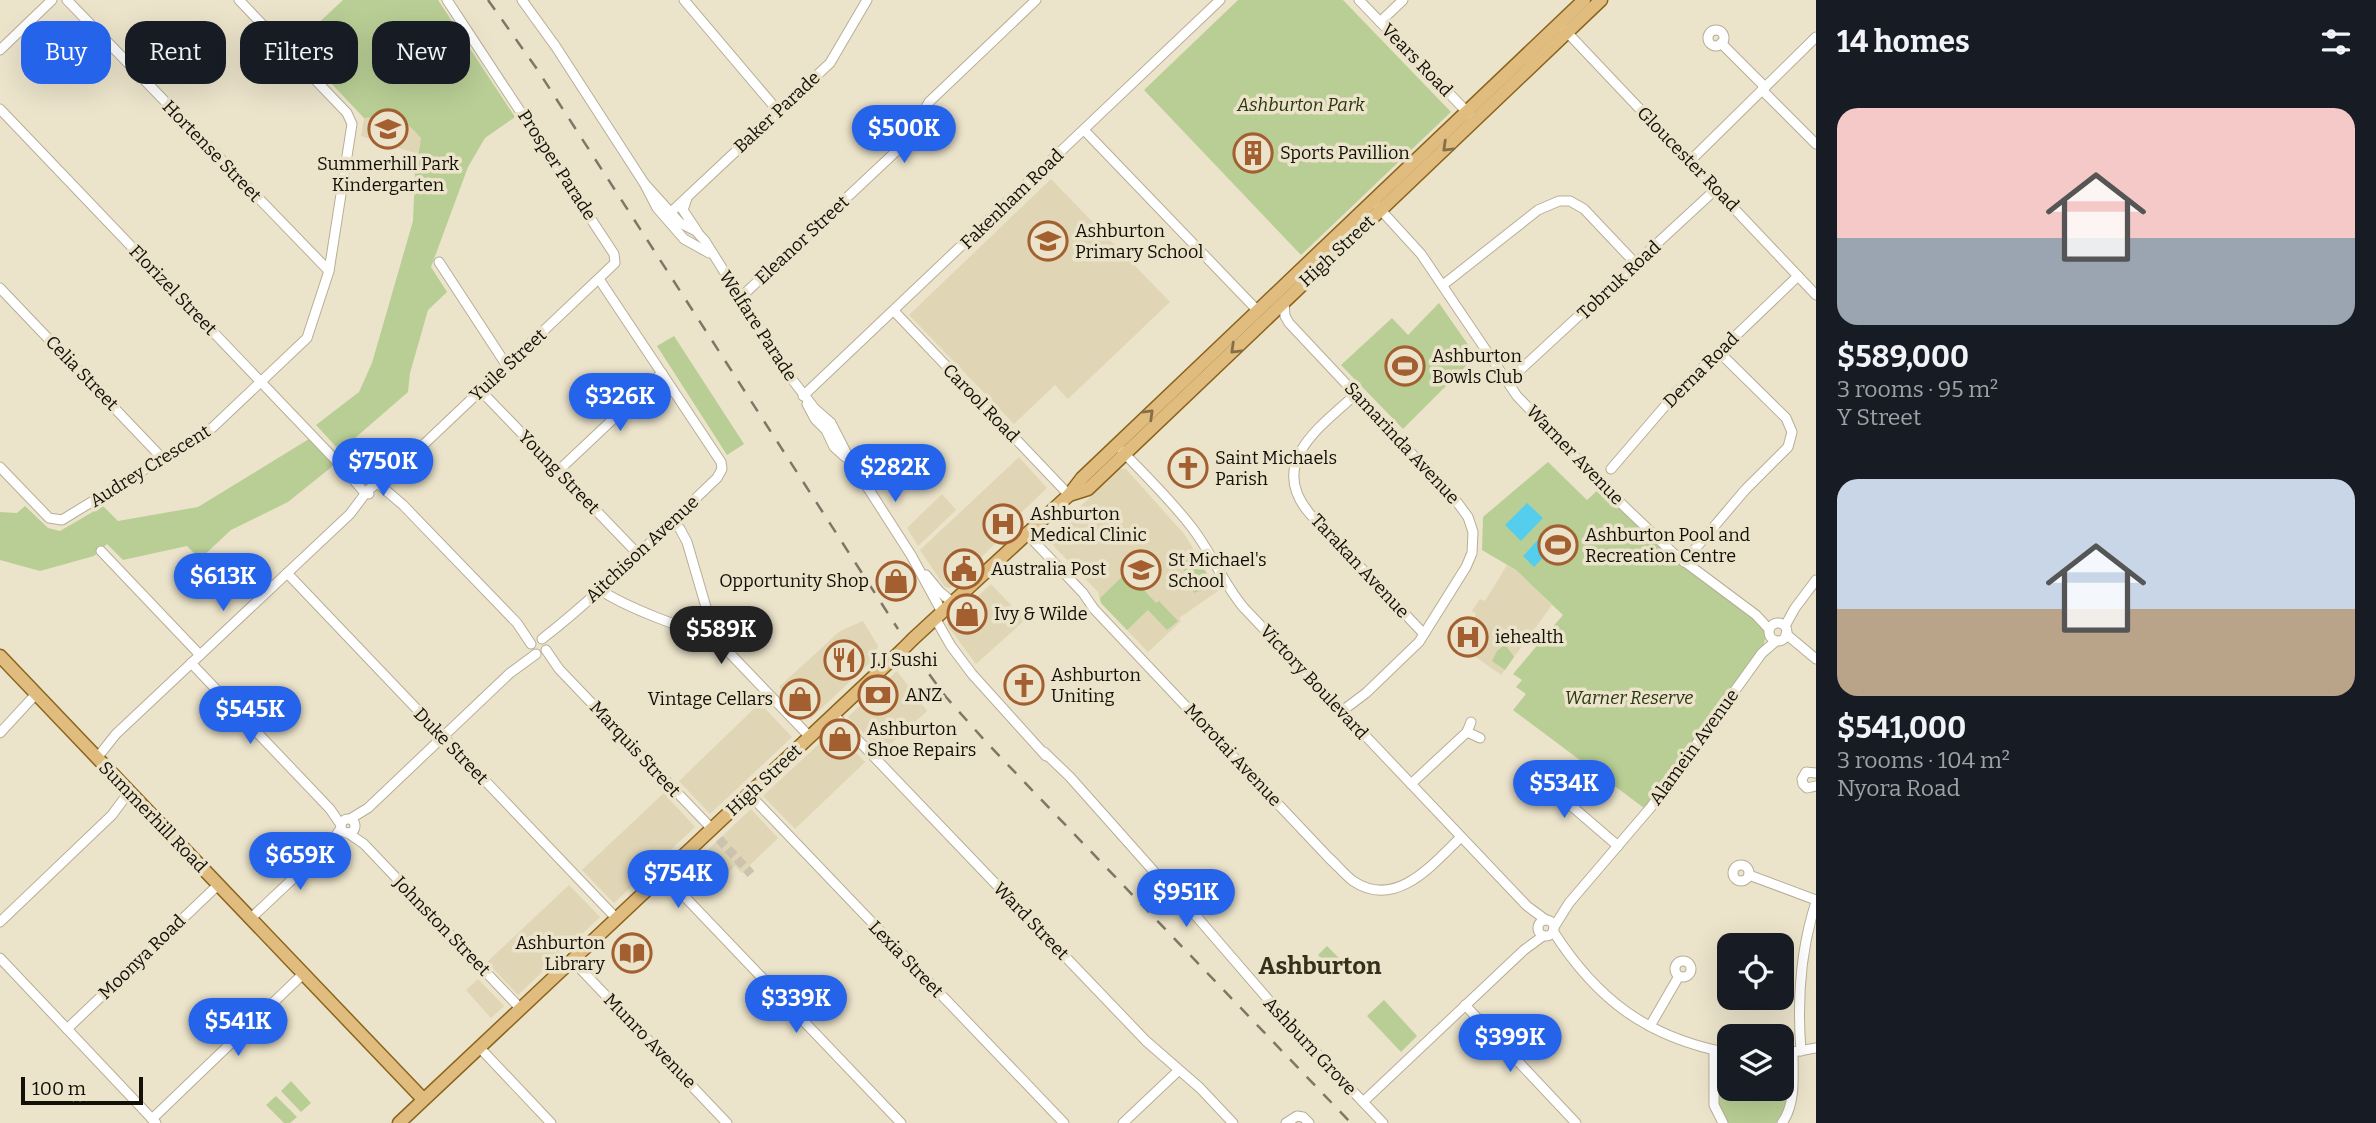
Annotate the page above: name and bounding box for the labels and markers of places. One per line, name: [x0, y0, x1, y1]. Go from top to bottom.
pin: $500K: [855, 106, 953, 165]
school or university icon: Summerhill Park Kindergarten: [367, 108, 409, 150]
building icon: Sports Pavillion: [1232, 132, 1274, 174]
place label: Sports Pavillion: [1280, 142, 1410, 164]
place label: Summerhill Park Kindergarten: [317, 153, 460, 196]
school or university icon: Ashburton Primary School: [1027, 220, 1069, 262]
place label: Ashburton Primary School: [1075, 220, 1204, 263]
sports icon: Ashburton Bowls Club: [1384, 345, 1426, 387]
place label: Ashburton Bowls Club: [1432, 345, 1523, 388]
pin: $326K: [571, 374, 669, 433]
pin: $750K: [334, 438, 432, 498]
pin: $282K: [846, 444, 944, 504]
church icon: Saint Michaels Parish: [1167, 447, 1209, 489]
place label: Saint Michaels Parish: [1215, 447, 1337, 490]
hospital icon: Ashburton Medical Clinic: [982, 503, 1024, 545]
place label: Ashburton Medical Clinic: [1030, 503, 1147, 546]
sports icon: Ashburton Pool and Recreation Centre: [1537, 524, 1579, 566]
place label: Ashburton Pool and Recreation Centre: [1585, 524, 1751, 567]
public building icon: Australia Post: [943, 548, 985, 590]
school or university icon: St Michael's School: [1120, 549, 1162, 591]
place label: St Michael's School: [1168, 549, 1267, 592]
pin: $613K: [174, 554, 272, 613]
place label: Australia Post: [991, 558, 1107, 580]
shop icon: Opportunity Shop: [875, 560, 917, 602]
place label: Opportunity Shop: [719, 570, 869, 592]
shop icon: Ivy & Wilde: [946, 593, 988, 635]
place label: Ivy & Wilde: [994, 603, 1088, 625]
pin: $589K: [672, 606, 770, 666]
hospital icon: iehealth: [1447, 616, 1489, 658]
place label: iehealth: [1495, 626, 1564, 648]
restaurant icon: J.J Sushi: [823, 639, 865, 681]
place label: J.J Sushi: [870, 649, 938, 671]
church icon: Ashburton Uniting: [1003, 664, 1045, 706]
place label: Ashburton Uniting: [1051, 664, 1141, 707]
bank icon: ANZ: [857, 674, 899, 716]
shop icon: Vintage Cellars: [779, 678, 821, 720]
place label: ANZ: [905, 684, 942, 706]
pin: $545K: [201, 686, 299, 746]
place label: Vintage Cellars: [648, 688, 773, 710]
shop icon: Ashburton Shoe Repairs: [819, 718, 861, 760]
place label: Ashburton Shoe Repairs: [867, 718, 976, 761]
pin: $534K: [1515, 760, 1613, 820]
pin: $659K: [251, 832, 349, 892]
pin: $754K: [629, 850, 727, 910]
pin: $951K: [1137, 870, 1235, 929]
place label: Ashburton Library: [515, 932, 606, 975]
library icon: Ashburton Library: [611, 932, 653, 974]
pin: $339K: [747, 976, 845, 1035]
pin: $541K: [189, 998, 287, 1058]
pin: $399K: [1461, 1014, 1559, 1074]

